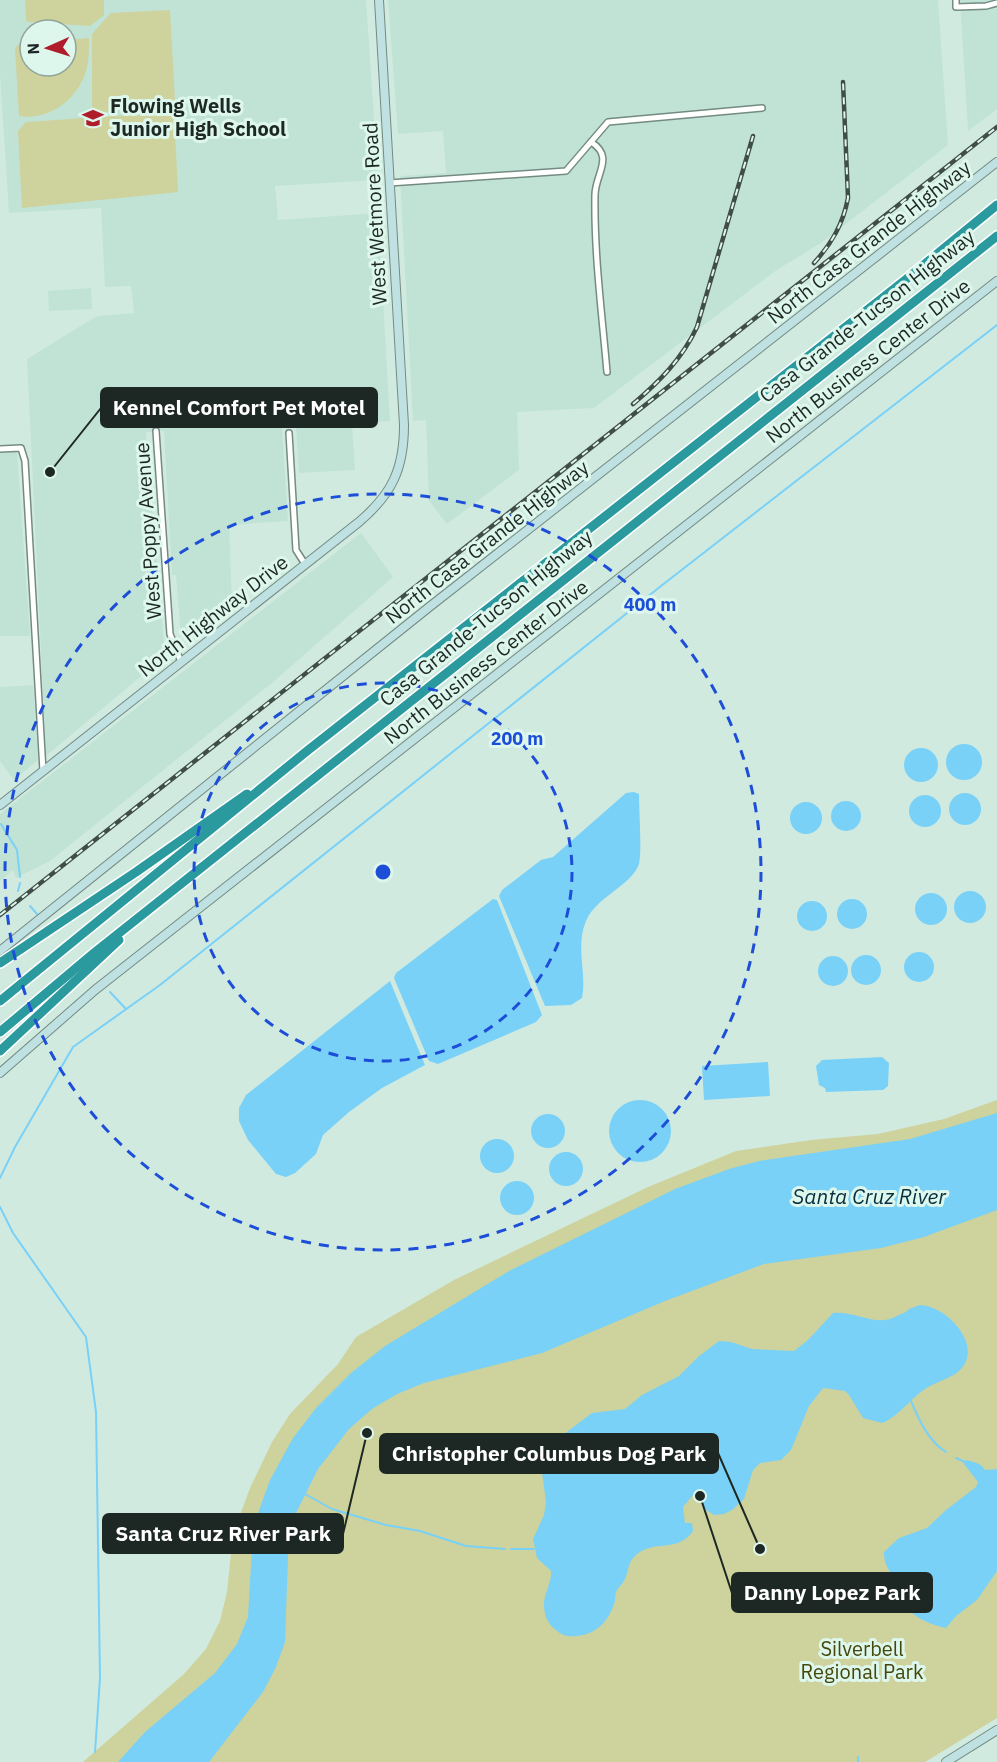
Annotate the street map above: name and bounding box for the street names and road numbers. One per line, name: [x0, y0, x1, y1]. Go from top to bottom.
street label: West Wetmore Road: [356, 122, 393, 306]
street label: North Casa Grande Highway: [761, 154, 976, 330]
street label: Casa Grande-Tucson Highway: [753, 223, 980, 408]
street label: North Business Center Drive: [760, 272, 976, 449]
street label: West Poppy Avenue: [128, 442, 167, 620]
street label: North Casa Grande Highway: [379, 454, 594, 630]
street label: Casa Grande-Tucson Highway: [374, 523, 598, 712]
street label: North Highway Drive: [132, 548, 293, 683]
street label: North Business Center Drive: [378, 573, 594, 750]

